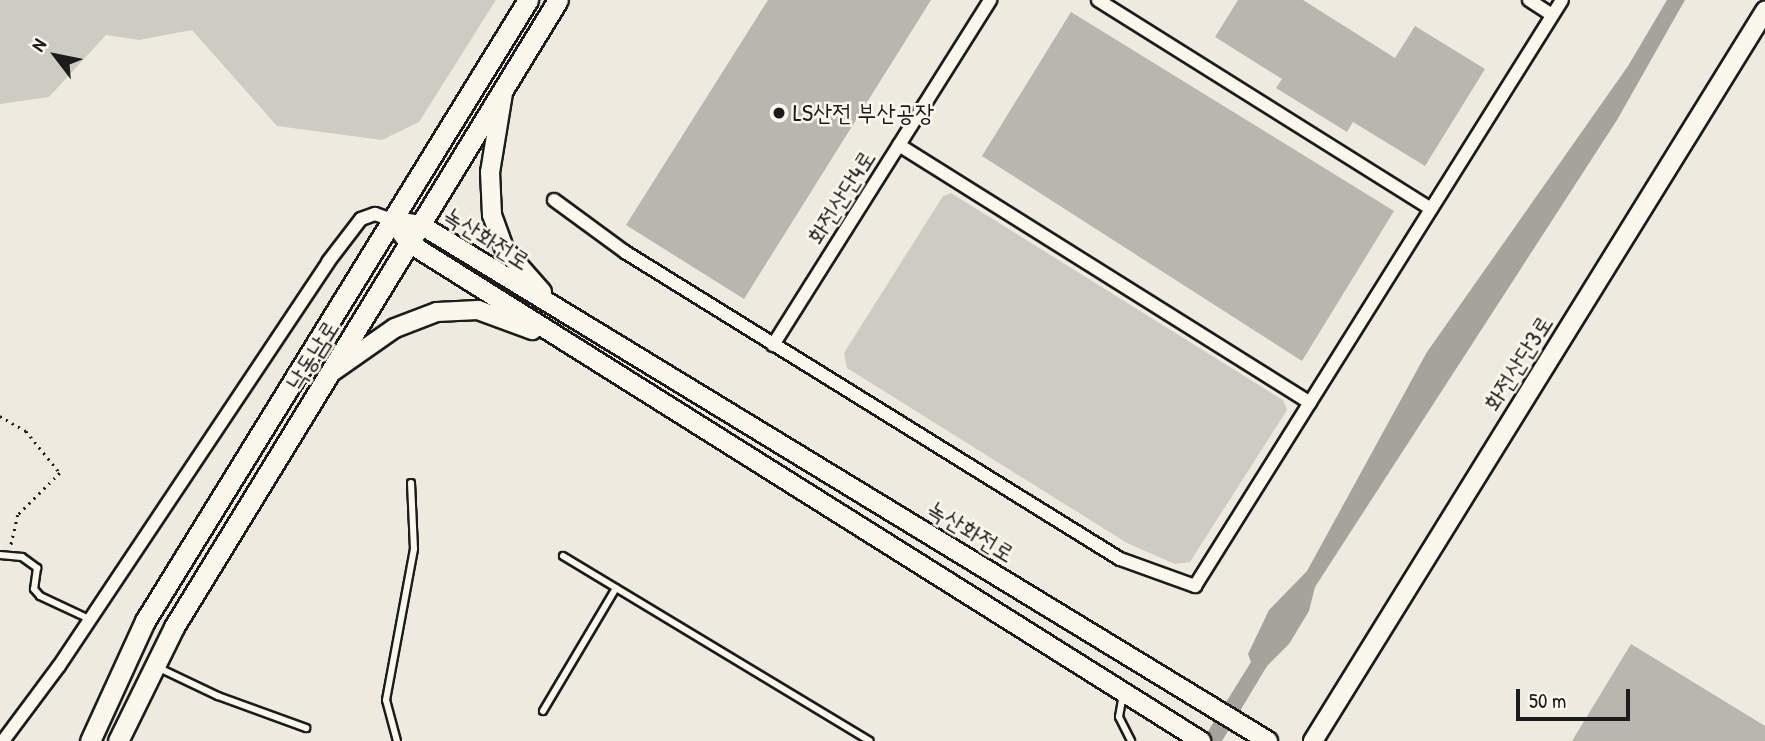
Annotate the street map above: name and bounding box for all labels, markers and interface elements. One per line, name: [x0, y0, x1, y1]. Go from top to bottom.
north arrow: [21, 21, 91, 91]
text: N: [24, 34, 52, 56]
place label: LS산전 부산공장: [793, 99, 934, 127]
marker: LS산전 부산공장: [771, 105, 787, 121]
street label: 화전산단4로: [801, 145, 881, 249]
street label: 녹산화전로: [438, 200, 536, 276]
street label: 화전산단3로: [1477, 310, 1559, 416]
street label: 낙동남로: [279, 315, 345, 395]
street label: 녹산화전로: [922, 494, 1020, 568]
scale bar: [1520, 674, 1634, 718]
text: 50 m: [1529, 686, 1566, 715]

